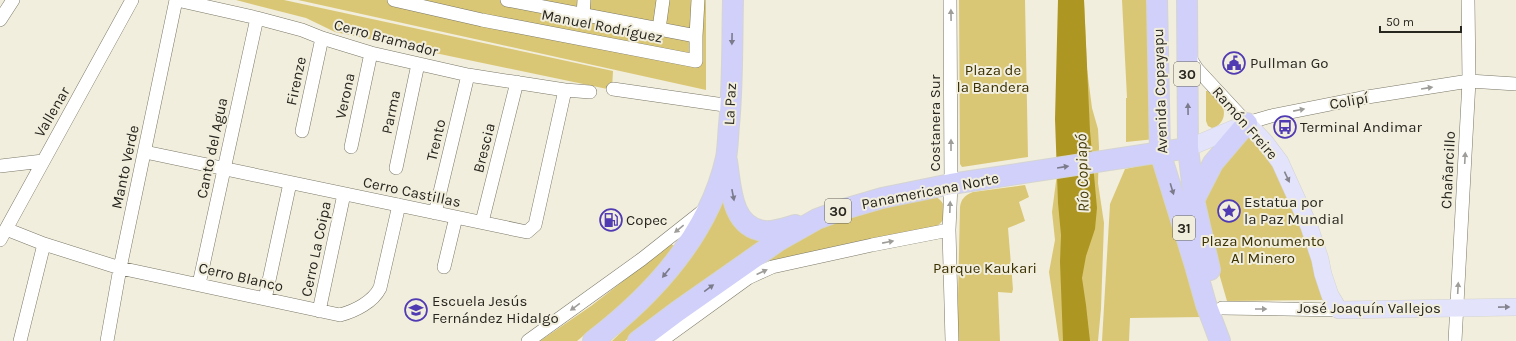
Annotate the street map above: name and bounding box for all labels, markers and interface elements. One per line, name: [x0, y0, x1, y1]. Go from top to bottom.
street label: Manuel Rodríguez: [540, 5, 664, 47]
scale bar: [1380, 8, 1461, 34]
one-way arrow: [947, 9, 954, 21]
street label: Cerro Bramador: [332, 15, 441, 61]
text: 50 m: [1386, 15, 1414, 29]
street label: Avenida Copayapu: [1149, 28, 1171, 154]
one-way arrow: [729, 33, 735, 46]
public building icon: Pullman Go: [1221, 50, 1247, 76]
place label: Pullman Go: [1250, 54, 1329, 72]
street label: Firenze: [282, 55, 310, 107]
park label: Plaza de la Bandera: [957, 61, 1029, 96]
road number: 30: [1174, 62, 1200, 86]
street label: Verona: [331, 71, 359, 121]
street label: Costanera Sur: [926, 74, 944, 171]
street label: La Paz: [720, 82, 740, 126]
street label: Vallenar: [30, 83, 74, 140]
street label: Ramón Freire: [1208, 83, 1282, 163]
one-way arrow: [1420, 85, 1433, 91]
street label: Parma: [378, 88, 404, 136]
street label: Colipí: [1328, 89, 1370, 113]
street label: Canto del Agua: [193, 96, 231, 200]
one-way arrow: [1184, 103, 1191, 115]
one-way arrow: [1292, 107, 1305, 113]
bus stop icon: Terminal Andimar: [1272, 114, 1298, 140]
street label: Trento: [422, 117, 450, 163]
place label: Terminal Andimar: [1300, 118, 1422, 136]
street label: Brescia: [469, 121, 499, 175]
street label: Manto Verde: [107, 124, 143, 210]
street label: Chañarcillo: [1437, 131, 1459, 209]
water label: Río Copiapó: [1071, 133, 1093, 213]
one-way arrow: [948, 138, 954, 151]
one-way arrow: [1461, 152, 1468, 164]
one-way arrow: [1057, 164, 1069, 170]
street label: Panamericana Norte: [860, 169, 1000, 213]
one-way arrow: [1284, 171, 1290, 183]
street label: Cerro Castillas: [361, 173, 463, 211]
one-way arrow: [1169, 183, 1175, 195]
one-way arrow: [730, 189, 736, 202]
place label: Estatua por la Paz Mundial: [1244, 193, 1344, 228]
place icon: Estatua por la Paz Mundial: [1216, 198, 1242, 224]
road number: 30: [825, 199, 851, 223]
street label: Cerro La Coipa: [297, 200, 335, 298]
one-way arrow: [947, 201, 954, 213]
fuel station icon: Copec: [598, 207, 624, 233]
place label: Copec: [626, 211, 668, 229]
road number: 31: [1173, 216, 1195, 240]
one-way arrow: [674, 225, 685, 234]
park label: Plaza Monumento Al Minero: [1201, 232, 1325, 267]
one-way arrow: [882, 239, 894, 245]
street label: Cerro Blanco: [197, 259, 285, 295]
park label: Parque Kaukari: [933, 259, 1037, 277]
one-way arrow: [662, 267, 671, 278]
one-way arrow: [756, 268, 768, 274]
one-way arrow: [1454, 282, 1461, 294]
one-way arrow: [704, 284, 715, 292]
place label: Escuela Jesús Fernández Hidalgo: [432, 292, 559, 327]
school or university icon: Escuela Jesús Fernández Hidalgo: [403, 297, 429, 323]
street label: José Joaquín Vallejos: [1297, 299, 1441, 317]
one-way arrow: [570, 303, 581, 311]
one-way arrow: [1498, 304, 1511, 310]
one-way arrow: [1255, 306, 1268, 312]

